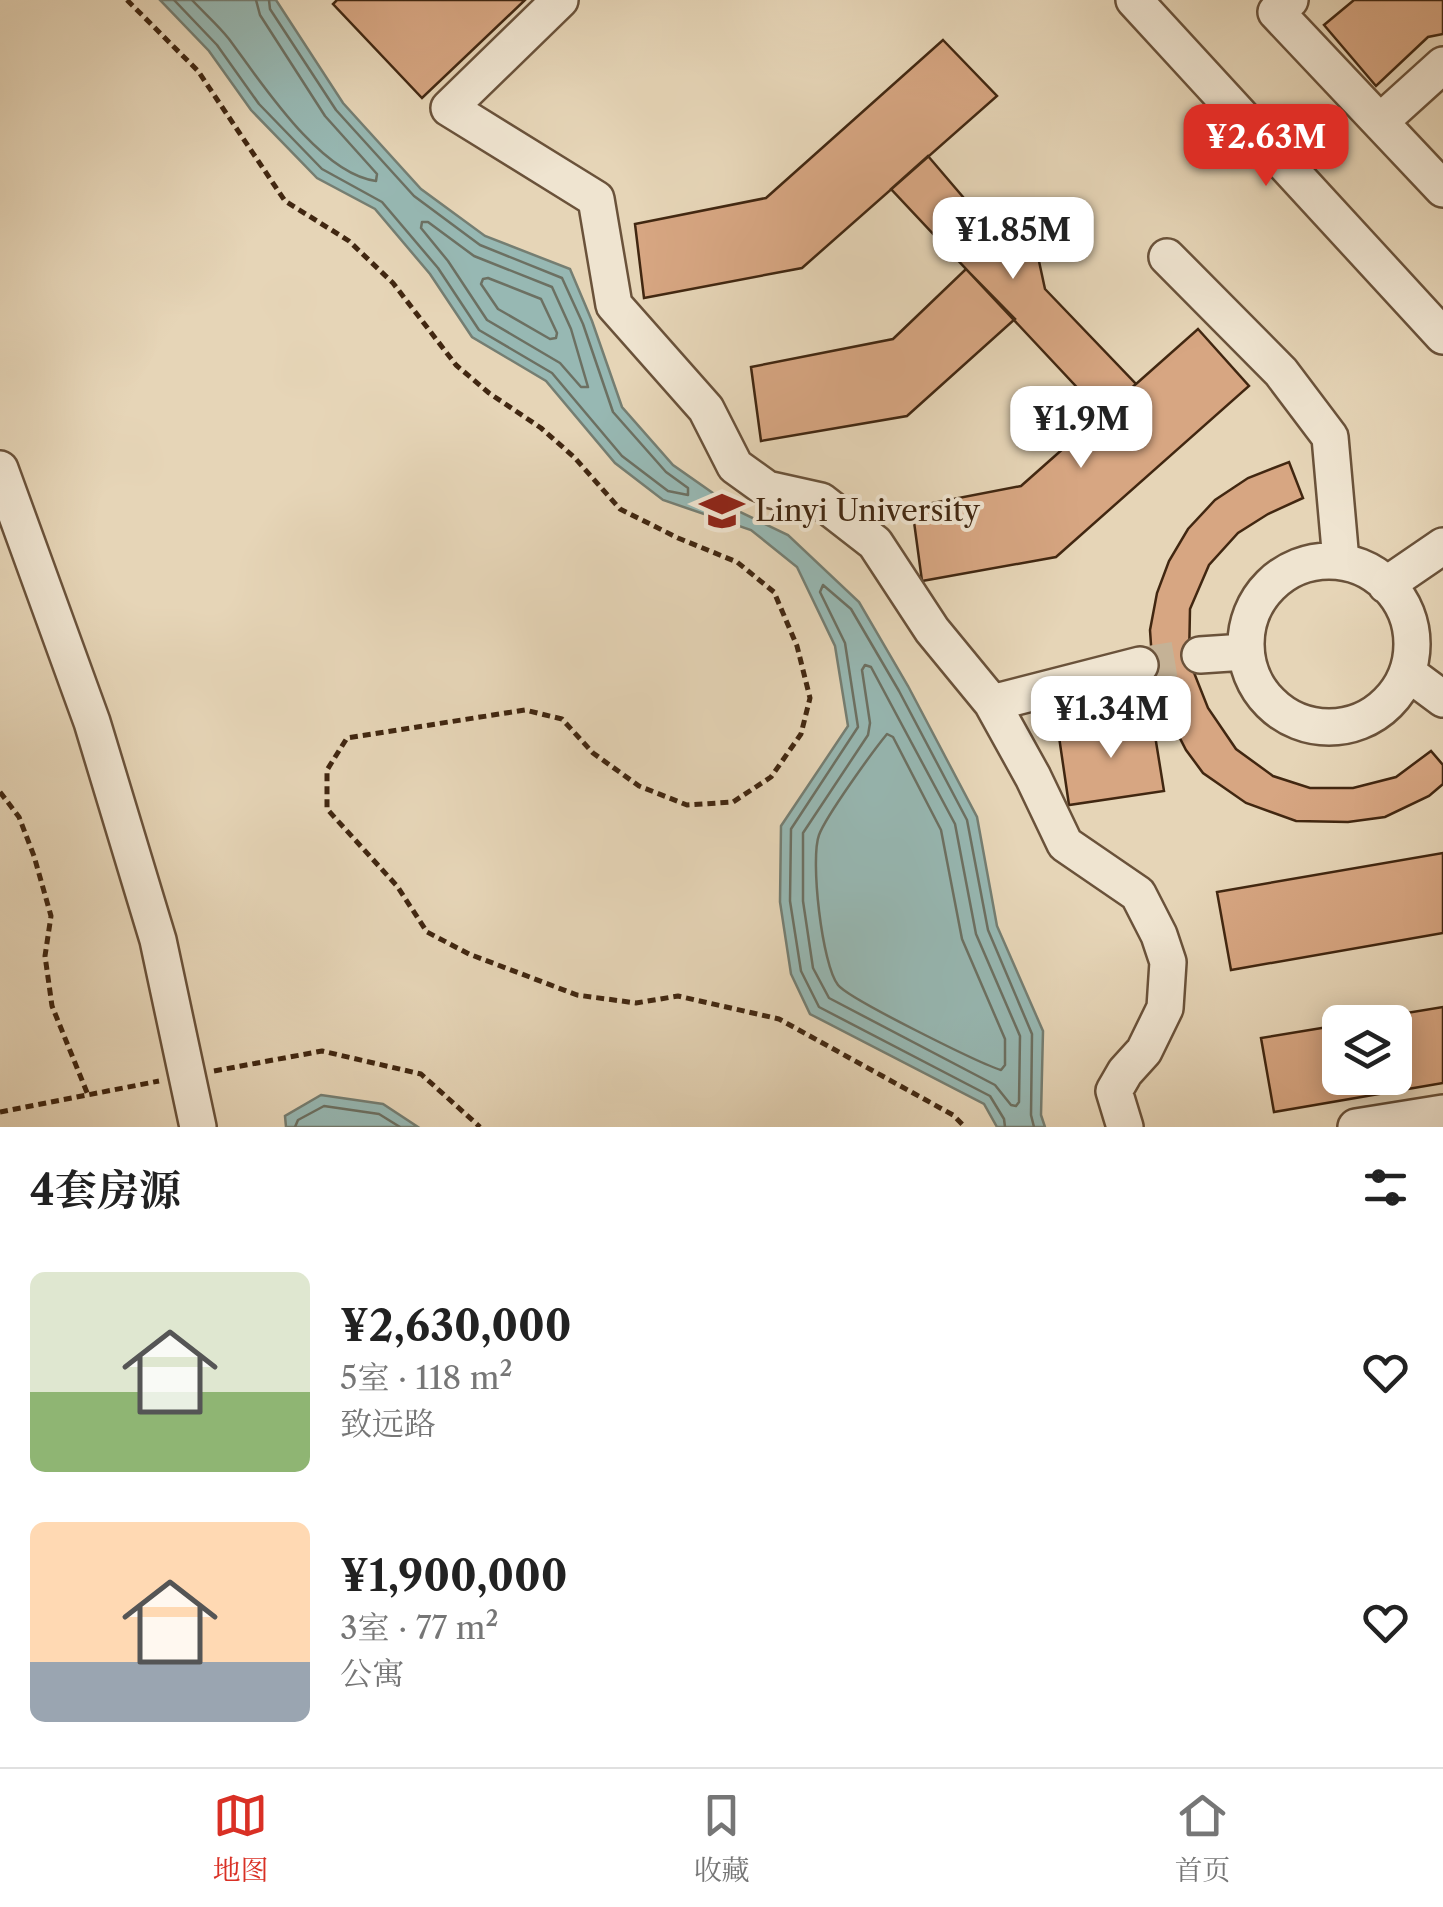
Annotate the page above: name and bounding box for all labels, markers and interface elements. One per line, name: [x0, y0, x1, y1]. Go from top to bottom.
pin: ¥2.63M: [1185, 104, 1347, 189]
text: ¥2.63M: [1206, 117, 1326, 156]
pin: ¥1.85M: [932, 197, 1094, 282]
text: ¥1.85M: [955, 210, 1071, 249]
pin: ¥1.9M: [1011, 386, 1151, 471]
text: ¥1.9M: [1032, 399, 1130, 438]
school or university icon: Linyi University: [698, 487, 746, 535]
place label: Linyi University: [755, 492, 980, 529]
pin: ¥1.34M: [1030, 676, 1192, 761]
text: ¥1.34M: [1053, 689, 1169, 728]
map controls: [1322, 1005, 1412, 1095]
button: layers: [1322, 1005, 1412, 1095]
icon: filters: [1358, 1160, 1413, 1215]
text: 4套房源: [30, 1164, 181, 1216]
text: ¥2,630,000: [340, 1300, 571, 1352]
icon: home: [110, 1312, 230, 1432]
icon: heart: [1358, 1345, 1413, 1400]
text: 5室 · 118 m²: [340, 1358, 513, 1397]
text: 致远路: [340, 1404, 436, 1443]
text: ¥1,900,000: [340, 1550, 568, 1602]
icon: home: [110, 1562, 230, 1682]
icon: heart: [1358, 1595, 1413, 1650]
text: 3室 · 77 m²: [340, 1608, 499, 1647]
text: 公寓: [340, 1654, 404, 1693]
tab: 地图: [212, 1788, 269, 1888]
tab: 收藏: [693, 1788, 750, 1888]
tab: 首页: [1174, 1788, 1231, 1888]

